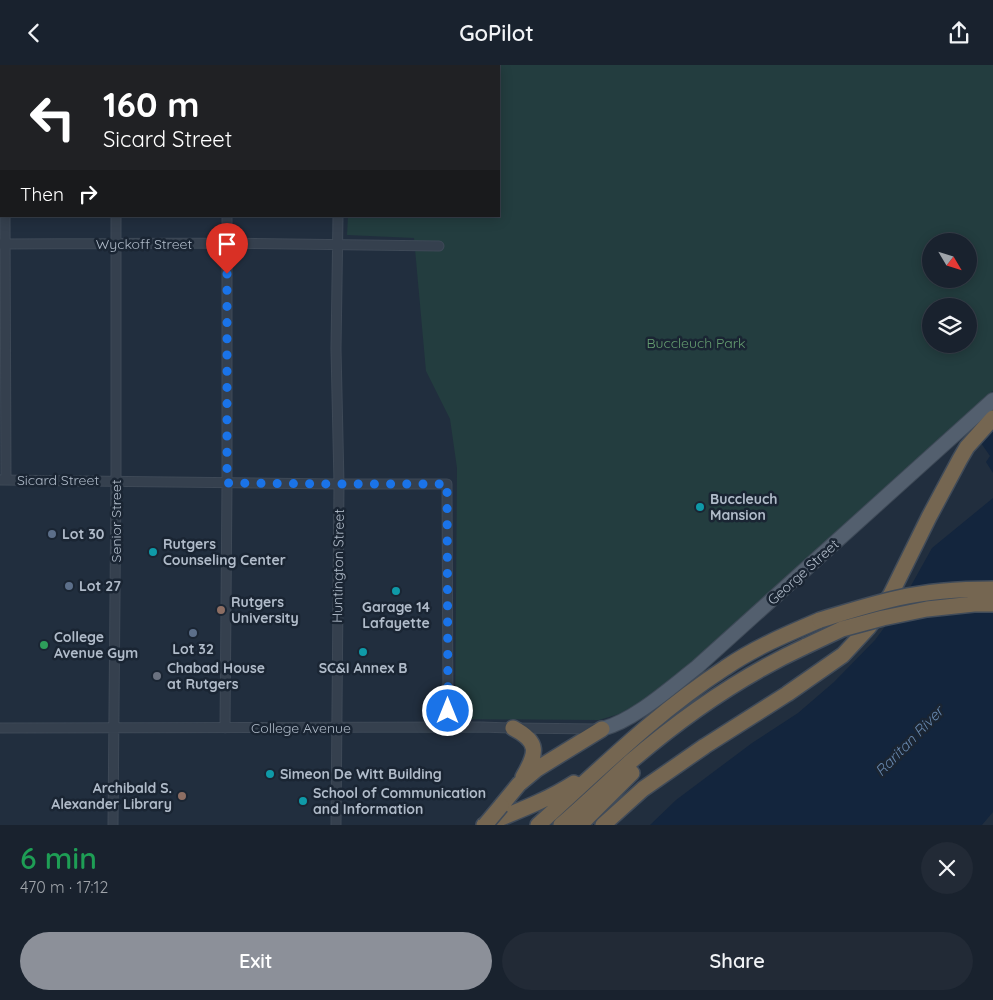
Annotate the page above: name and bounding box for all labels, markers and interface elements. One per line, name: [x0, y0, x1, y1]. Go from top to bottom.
icon: back: [20, 19, 48, 47]
text: GoPilot: [459, 19, 534, 47]
icon: share: [945, 19, 973, 47]
text: 160 m: [103, 82, 200, 126]
icon: left: [20, 85, 85, 150]
text: Sicard Street: [103, 125, 232, 153]
icon: right: [74, 180, 102, 208]
text: Then: [20, 182, 64, 206]
pin: [206, 223, 248, 274]
icon: arrive: [213, 230, 241, 258]
north arrow: [922, 233, 978, 287]
map controls: [922, 233, 977, 353]
street label: Wyckoff Street: [96, 235, 192, 253]
button: layers: [922, 298, 977, 353]
park label: Buccleuch Park: [646, 334, 746, 352]
street label: Sicard Street: [17, 471, 99, 489]
street label: Senior Street: [107, 479, 125, 562]
place label: Buccleuch Mansion: [710, 490, 778, 524]
marker: Buccleuch Mansion: [694, 501, 706, 513]
street label: Huntington Street: [328, 509, 348, 623]
place label: Lot 30: [62, 525, 105, 543]
marker: Lot 30: [46, 528, 58, 540]
place label: Rutgers Counseling Center: [163, 535, 286, 569]
street label: George Street: [764, 535, 843, 609]
marker: Rutgers Counseling Center: [147, 546, 159, 558]
place label: Lot 27: [79, 577, 121, 595]
marker: Lot 27: [63, 580, 75, 592]
marker: Garage 14 Lafayette: [390, 585, 402, 597]
place label: Rutgers University: [231, 593, 299, 627]
place label: Garage 14 Lafayette: [362, 598, 430, 632]
marker: Rutgers University: [215, 604, 227, 616]
marker: Lot 32: [187, 627, 199, 639]
place label: College Avenue Gym: [54, 628, 138, 662]
marker: College Avenue Gym: [38, 639, 50, 651]
place label: Lot 32: [172, 640, 214, 658]
marker: SC&I Annex B: [357, 646, 369, 658]
place label: Chabad House at Rutgers: [167, 659, 265, 693]
place label: SC&I Annex B: [319, 659, 407, 677]
marker: Chabad House at Rutgers: [151, 670, 163, 682]
position arrow: [421, 684, 473, 736]
water label: Raritan River: [871, 700, 949, 780]
street label: College Avenue: [251, 719, 351, 737]
place label: Simeon De Witt Building: [280, 765, 442, 783]
marker: Simeon De Witt Building: [264, 768, 276, 780]
place label: Archibald S. Alexander Library: [51, 779, 172, 813]
place label: School of Communication and Information: [313, 784, 486, 818]
marker: Archibald S. Alexander Library: [176, 790, 188, 802]
marker: School of Communication and Information: [297, 795, 309, 807]
text: 6 min: [20, 839, 97, 877]
button: close: [921, 842, 973, 894]
text: 470 m · 17:12: [20, 877, 108, 897]
button: Exit: [20, 932, 492, 990]
button: Share: [502, 932, 973, 990]

